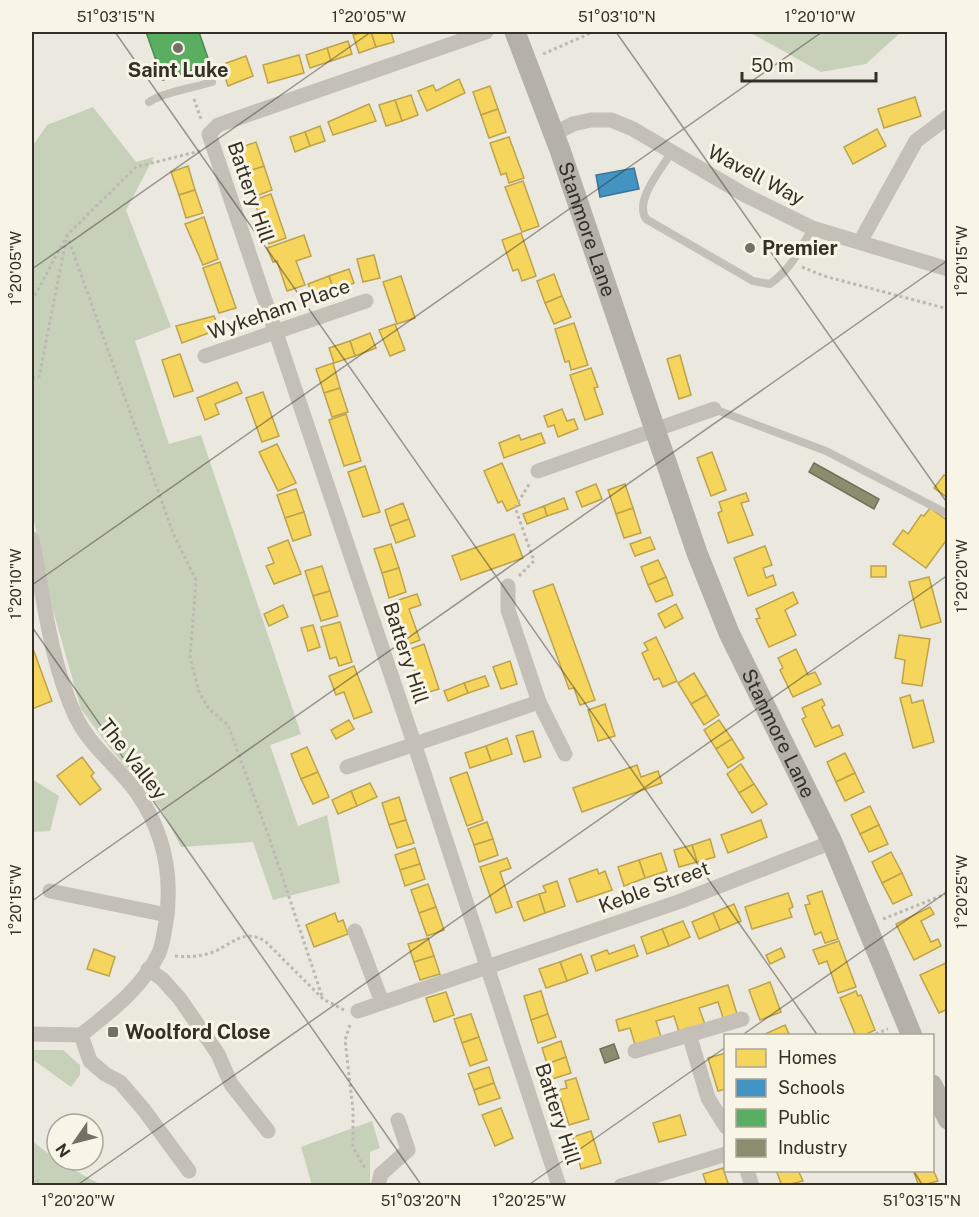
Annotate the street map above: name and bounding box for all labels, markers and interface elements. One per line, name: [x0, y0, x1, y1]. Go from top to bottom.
text: 51°03'15"N: [77, 8, 155, 25]
text: 1°20'05"W: [332, 8, 406, 25]
text: 51°03'10"N: [578, 8, 656, 25]
text: 1°20'10"W: [785, 8, 855, 25]
marker: Saint Luke: [171, 41, 185, 55]
scale bar: [742, 45, 876, 83]
text: 50 m: [751, 55, 794, 76]
place label: Saint Luke: [127, 58, 229, 82]
street label: Battery Hill: [222, 138, 280, 246]
street label: Wavell Way: [704, 140, 809, 211]
street label: Stanmore Lane: [553, 159, 621, 300]
text: 1°20'15"W: [953, 225, 970, 297]
text: 1°20'05"W: [7, 231, 24, 305]
place label: Premier: [762, 236, 838, 260]
marker: Premier: [743, 241, 757, 255]
street label: Wykeham Place: [205, 273, 353, 345]
text: 1°20'20"W: [953, 539, 970, 613]
text: 1°20'10"W: [7, 549, 24, 619]
street label: Battery Hill: [378, 599, 434, 707]
street label: Stanmore Lane: [737, 665, 820, 802]
street label: The Valley: [94, 714, 172, 804]
text: 1°20'25"W: [953, 855, 970, 929]
street label: Keble Street: [595, 856, 713, 918]
text: 1°20'15"W: [7, 864, 24, 936]
place label: Woolford Close: [125, 1020, 271, 1044]
marker: Woolford Close: [106, 1025, 120, 1039]
legend: [724, 1034, 934, 1172]
text: Homes: [778, 1047, 837, 1068]
street label: Battery Hill: [530, 1060, 586, 1168]
text: Schools: [778, 1077, 845, 1098]
text: Public: [778, 1107, 830, 1128]
north arrow: [45, 1112, 105, 1172]
text: Industry: [778, 1137, 848, 1158]
text: N: [52, 1140, 74, 1161]
text: 1°20'20"W: [41, 1192, 115, 1209]
text: 51°03'20"N: [381, 1192, 461, 1209]
text: 1°20'25"W: [492, 1192, 566, 1209]
text: 51°03'15"N: [883, 1192, 961, 1209]

